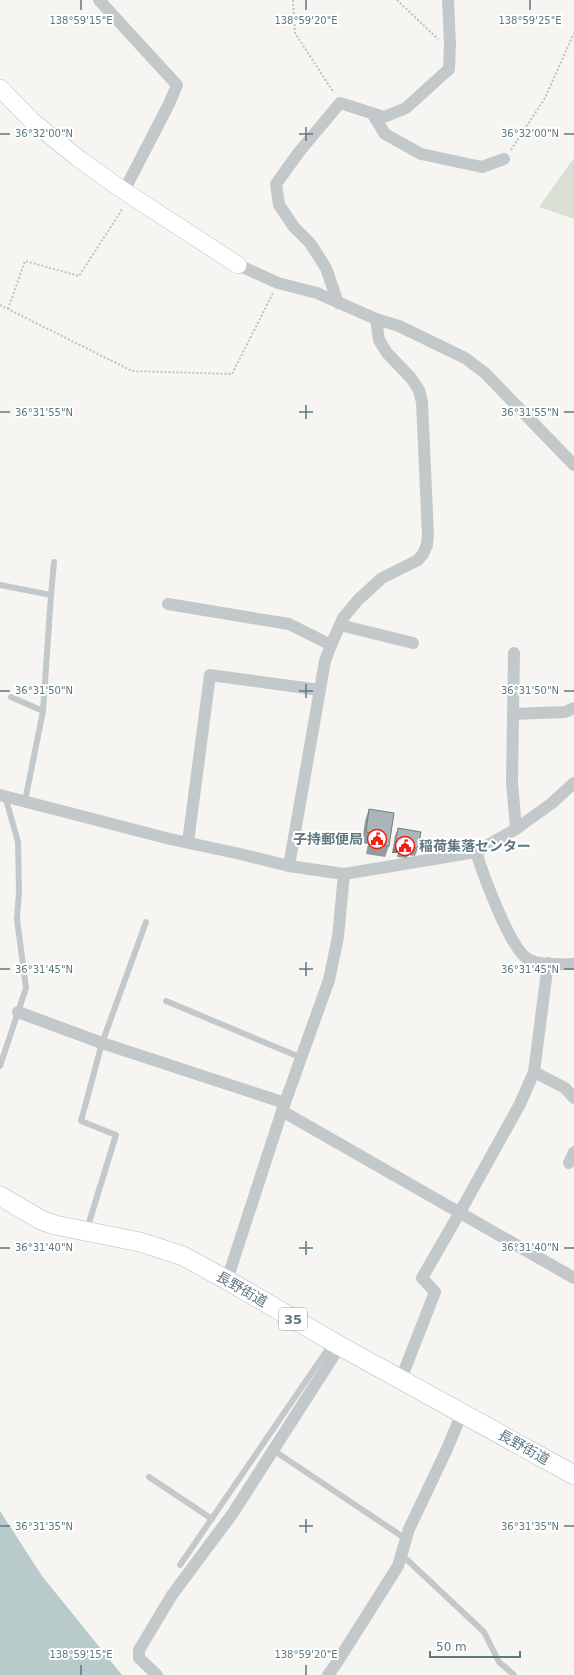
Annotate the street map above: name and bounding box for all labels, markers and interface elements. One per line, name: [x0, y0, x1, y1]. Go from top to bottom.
text: 138°59'15"E: [49, 15, 113, 26]
text: 138°59'20"E: [274, 15, 338, 26]
text: 138°59'25"E: [498, 15, 562, 26]
text: 36°32'00"N: [15, 128, 73, 139]
text: 36°32'00"N: [501, 128, 559, 139]
text: 36°31'55"N: [15, 407, 73, 418]
text: 36°31'55"N: [501, 407, 559, 418]
text: 36°31'50"N: [15, 685, 73, 696]
text: 36°31'50"N: [501, 685, 559, 696]
public building icon: 子持郵便局: [366, 828, 388, 850]
place label: 子持郵便局: [293, 831, 363, 847]
public building icon: 稲荷集落センター: [394, 835, 416, 857]
place label: 稲荷集落センター: [419, 838, 531, 854]
text: 36°31'45"N: [15, 964, 73, 975]
text: 36°31'45"N: [501, 964, 559, 975]
text: 36°31'40"N: [15, 1242, 73, 1253]
text: 36°31'40"N: [501, 1242, 559, 1253]
street label: 長野街道: [214, 1268, 270, 1310]
road number: 35: [279, 1308, 307, 1330]
street label: 長野街道: [496, 1426, 552, 1468]
text: 36°31'35"N: [15, 1521, 73, 1532]
text: 36°31'35"N: [501, 1521, 559, 1532]
scale bar: [430, 1633, 520, 1659]
text: 50 m: [436, 1640, 467, 1654]
text: 138°59'15"E: [49, 1649, 113, 1660]
text: 138°59'20"E: [274, 1649, 338, 1660]

